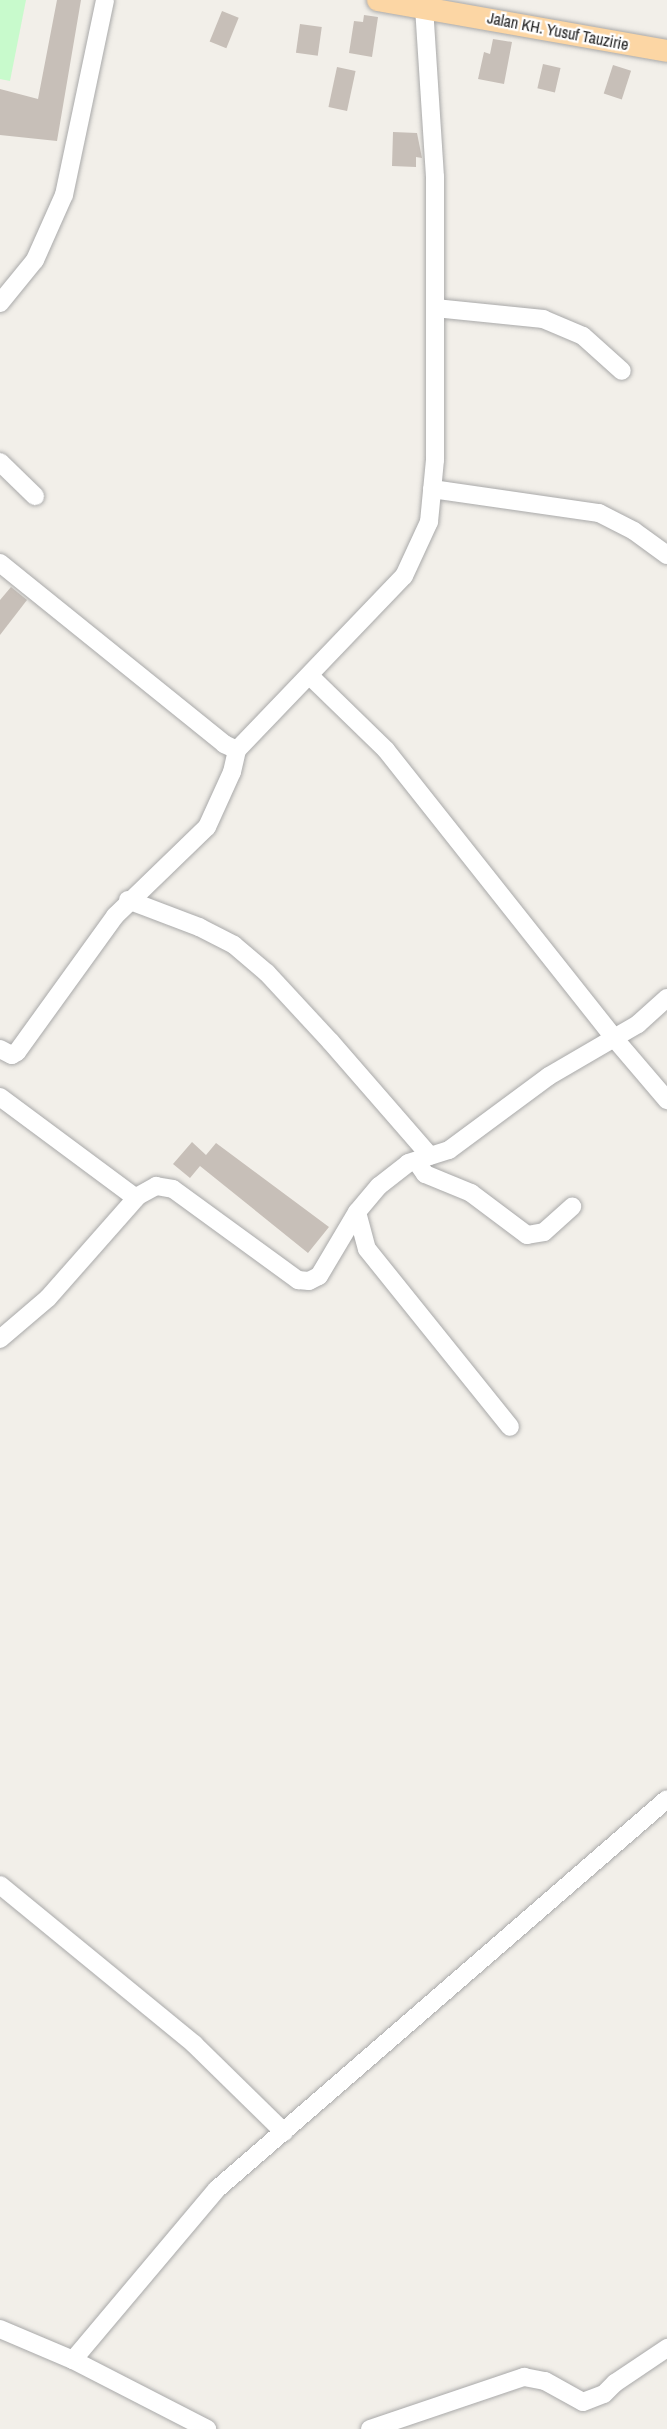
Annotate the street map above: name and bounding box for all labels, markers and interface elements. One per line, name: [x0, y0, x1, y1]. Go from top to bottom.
street label: Jalan KH. Yusuf Tauzirie: [486, 8, 630, 54]

